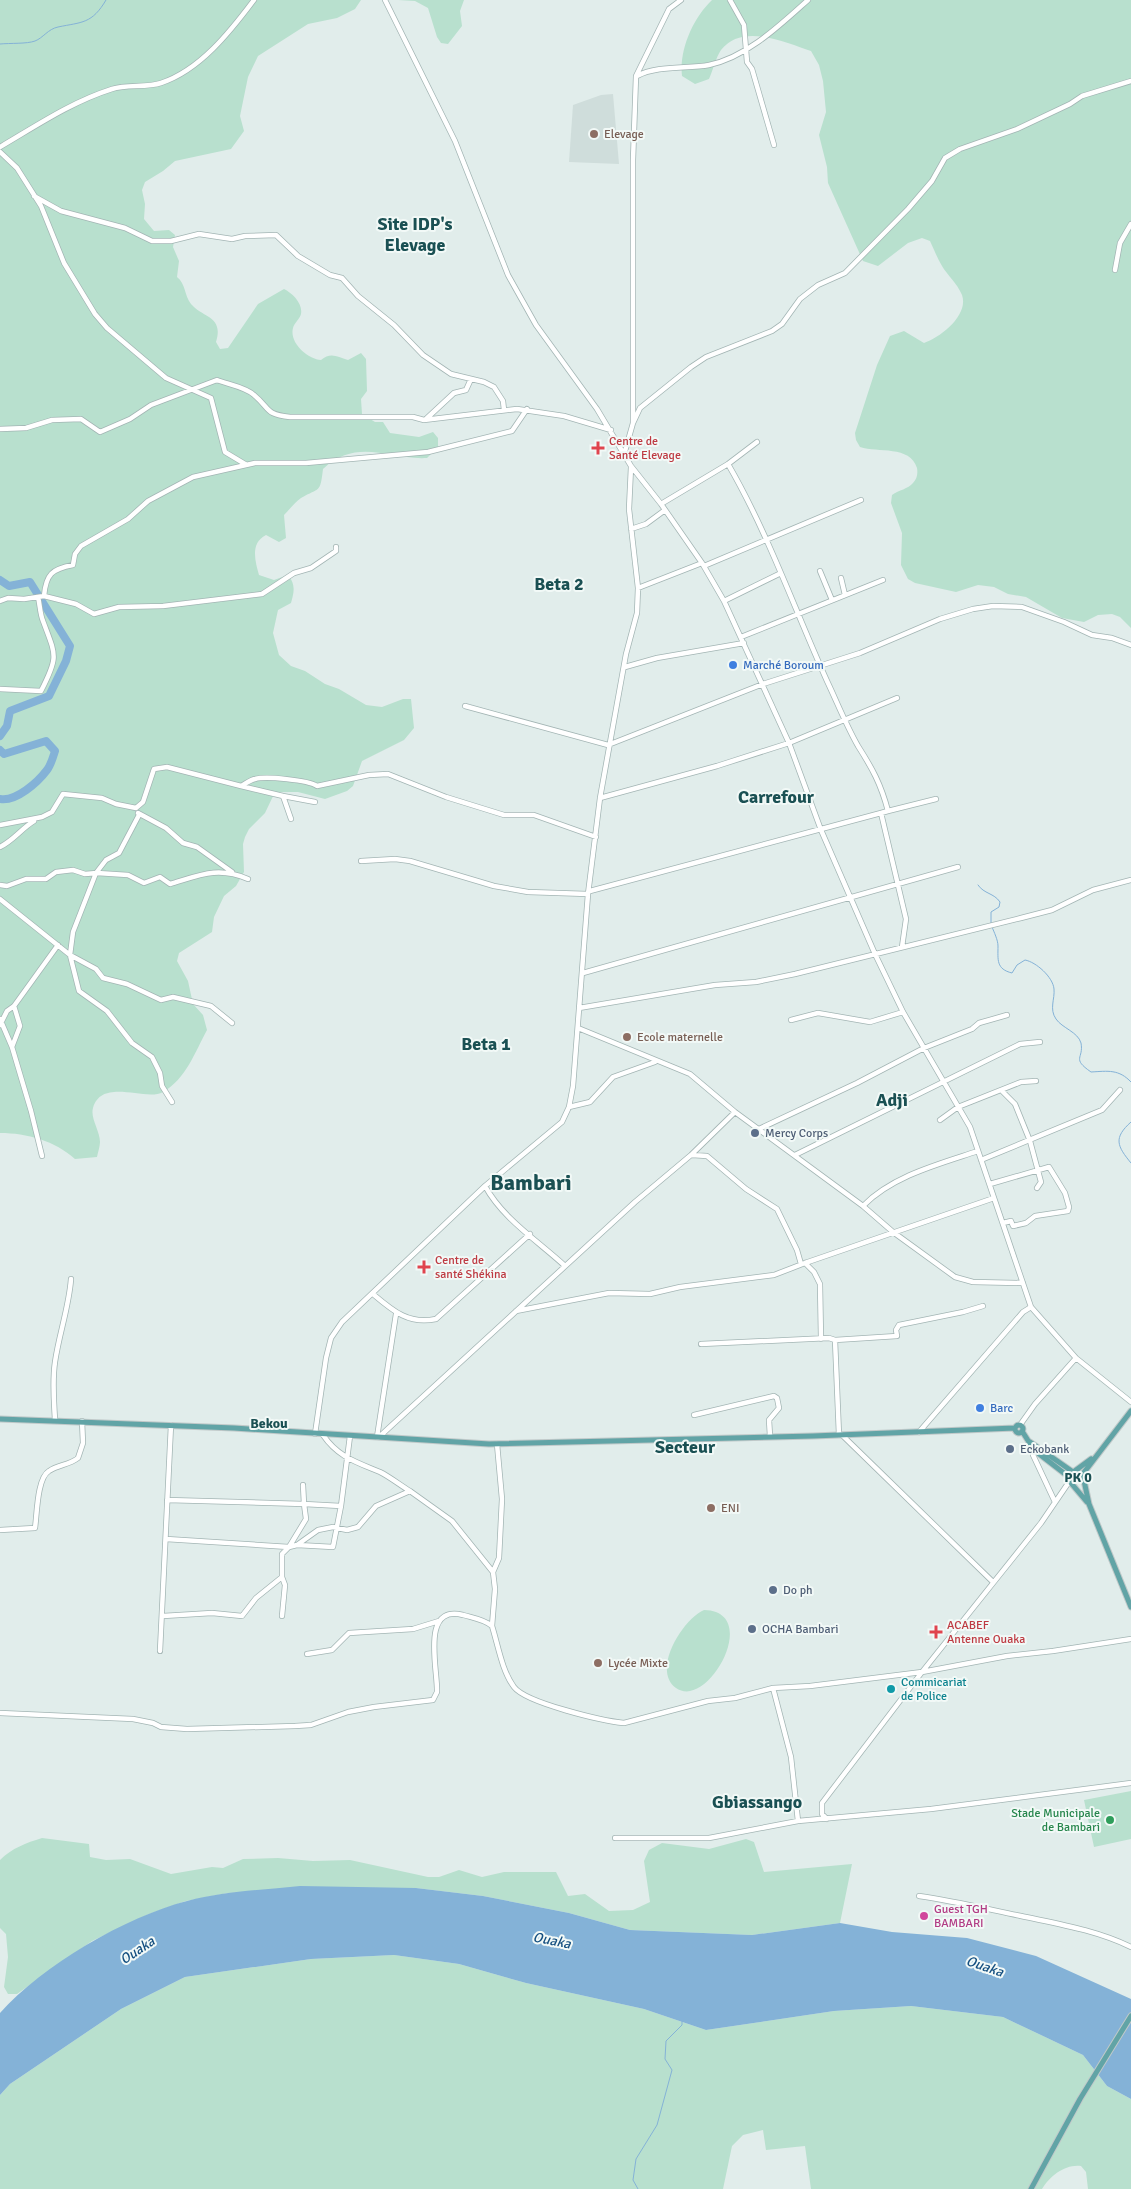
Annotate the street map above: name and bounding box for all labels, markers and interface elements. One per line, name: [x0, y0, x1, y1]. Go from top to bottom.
place label: Elevage: [604, 127, 644, 142]
marker: Elevage: [588, 128, 600, 140]
district label: Site IDP's Elevage: [377, 213, 453, 256]
place label: Centre de Santé Elevage: [609, 434, 681, 463]
marker: Centre de Santé Elevage: [591, 441, 605, 455]
district label: Beta 2: [534, 573, 584, 595]
place label: Marché Boroum: [743, 658, 824, 673]
marker: Marché Boroum: [727, 659, 739, 671]
district label: Carrefour: [738, 786, 815, 808]
place label: Ecole maternelle: [637, 1030, 723, 1045]
marker: Ecole maternelle: [621, 1031, 633, 1043]
district label: Beta 1: [461, 1033, 511, 1055]
district label: Adji: [876, 1089, 908, 1111]
place label: Mercy Corps: [765, 1126, 828, 1141]
marker: Mercy Corps: [749, 1127, 761, 1139]
district label: Bambari: [490, 1169, 572, 1196]
place label: Centre de santé Shékina: [435, 1253, 507, 1282]
marker: Centre de santé Shékina: [417, 1260, 431, 1274]
place label: Barc: [990, 1401, 1014, 1416]
marker: Barc: [974, 1402, 986, 1414]
district label: Bekou: [250, 1415, 288, 1432]
district label: Secteur: [655, 1436, 716, 1458]
place label: Eckobank: [1020, 1442, 1069, 1457]
marker: Eckobank: [1004, 1443, 1016, 1455]
district label: PK 0: [1064, 1469, 1092, 1486]
place label: ENI: [721, 1501, 739, 1516]
marker: ENI: [705, 1502, 717, 1514]
place label: Do ph: [783, 1583, 813, 1598]
marker: Do ph: [767, 1584, 779, 1596]
place label: ACABEF Antenne Ouaka: [947, 1618, 1025, 1647]
place label: OCHA Bambari: [762, 1622, 838, 1637]
marker: OCHA Bambari: [746, 1623, 758, 1635]
marker: ACABEF Antenne Ouaka: [929, 1625, 943, 1639]
place label: Lycée Mixte: [608, 1656, 668, 1671]
marker: Lycée Mixte: [592, 1657, 604, 1669]
place label: Commicariat de Police: [901, 1675, 967, 1704]
marker: Commicariat de Police: [885, 1683, 897, 1695]
district label: Gbiassango: [712, 1791, 802, 1813]
place label: Stade Municipale de Bambari: [1011, 1806, 1100, 1835]
marker: Stade Municipale de Bambari: [1104, 1814, 1116, 1826]
place label: Guest TGH BAMBARI: [934, 1902, 988, 1931]
marker: Guest TGH BAMBARI: [918, 1910, 930, 1922]
water label: Ouaka: [532, 1929, 573, 1953]
water label: Ouaka: [117, 1932, 159, 1968]
water label: Ouaka: [964, 1952, 1006, 1981]

